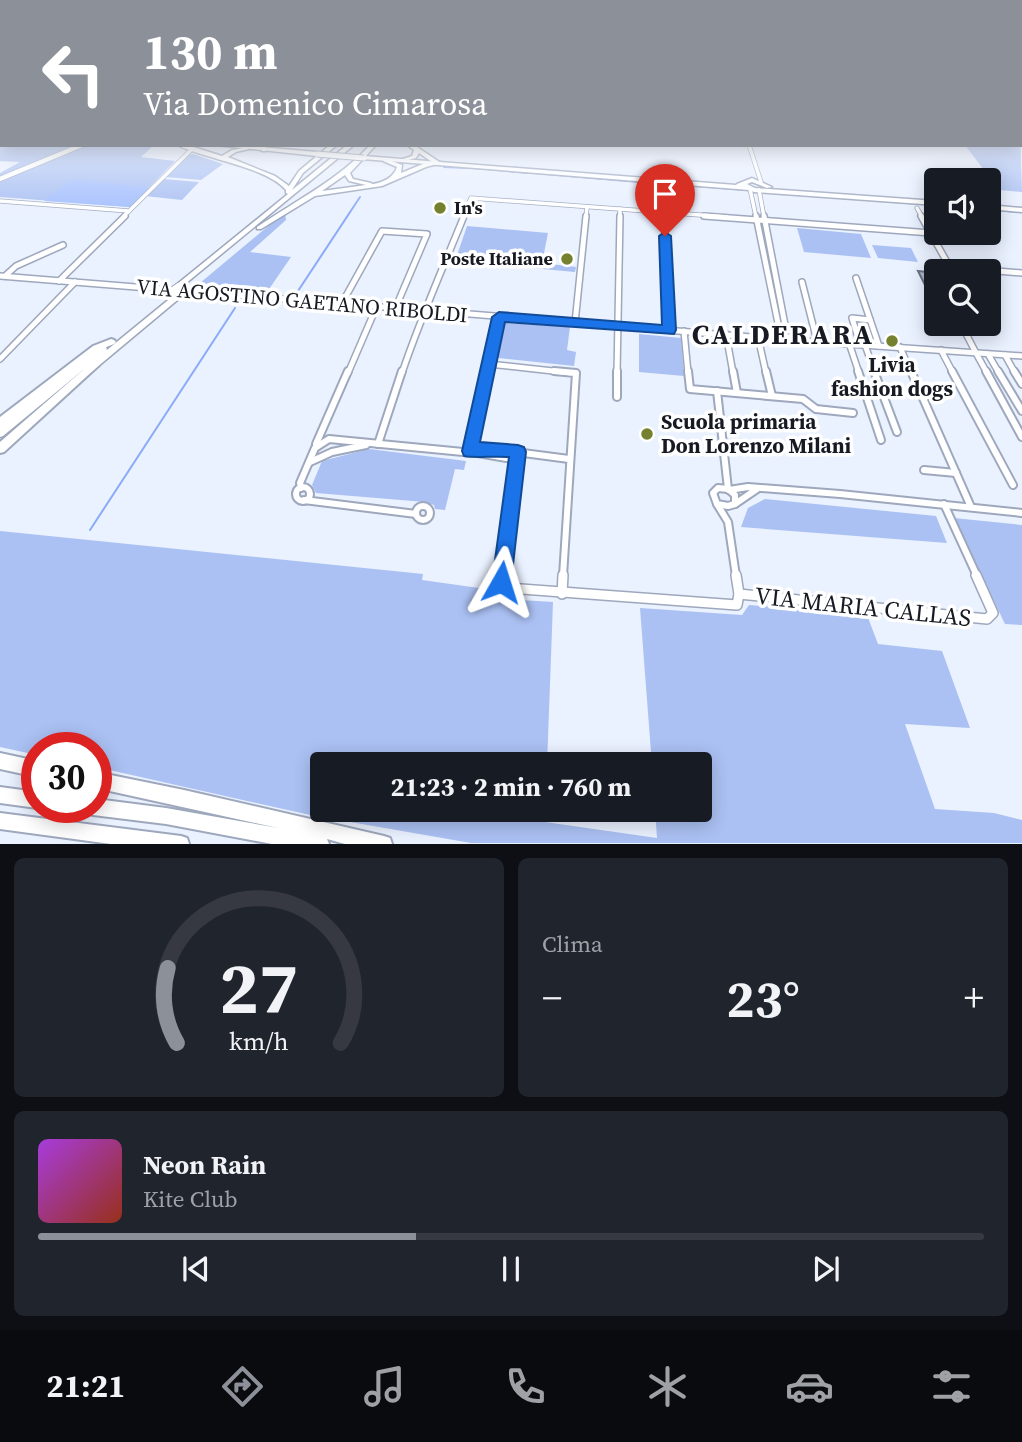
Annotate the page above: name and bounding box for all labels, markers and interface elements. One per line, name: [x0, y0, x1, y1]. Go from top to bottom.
text: 130 m: [143, 18, 278, 85]
icon: left: [28, 28, 119, 119]
text: Via Domenico Cimarosa: [143, 82, 488, 126]
pin: [635, 164, 695, 236]
map controls: [924, 168, 1001, 336]
button: sound: [924, 168, 1001, 245]
icon: arrive: [646, 175, 684, 213]
place label: In's: [454, 195, 483, 220]
marker: In's: [432, 200, 448, 216]
place label: Poste Italiane: [440, 246, 553, 271]
marker: Poste Italiane: [559, 251, 575, 267]
button: search: [924, 259, 1001, 336]
street label: VIA AGOSTINO GAETANO RIBOLDI: [135, 272, 469, 329]
district label: CALDERARA: [692, 315, 874, 353]
marker: Livia fashion dogs: [884, 333, 900, 349]
place label: Livia fashion dogs: [831, 350, 954, 403]
place label: Scuola primaria Don Lorenzo Milani: [661, 407, 852, 460]
marker: Scuola primaria Don Lorenzo Milani: [639, 426, 655, 442]
position arrow: [464, 545, 538, 619]
street label: VIA MARIA CALLAS: [753, 579, 973, 634]
speed limit sign: 30: [21, 732, 112, 823]
text: 21:23 · 2 min · 760 m: [391, 769, 631, 805]
text: Clima: [542, 928, 603, 960]
text: 27: [220, 939, 298, 1038]
text: 23°: [726, 963, 800, 1034]
text: −: [542, 972, 562, 1024]
text: +: [964, 972, 984, 1024]
text: km/h: [229, 1024, 289, 1058]
text: Neon Rain: [143, 1147, 266, 1183]
text: Kite Club: [143, 1183, 238, 1215]
icon: previous: [177, 1250, 215, 1288]
icon: pause: [492, 1250, 530, 1288]
icon: next: [807, 1250, 845, 1288]
icon: directions: [218, 1362, 267, 1411]
icon: music: [360, 1362, 409, 1411]
icon: phone: [501, 1362, 550, 1411]
icon: climate: [643, 1362, 692, 1411]
icon: car: [785, 1362, 834, 1411]
icon: filters: [927, 1362, 976, 1411]
text: 21:21: [46, 1364, 125, 1408]

